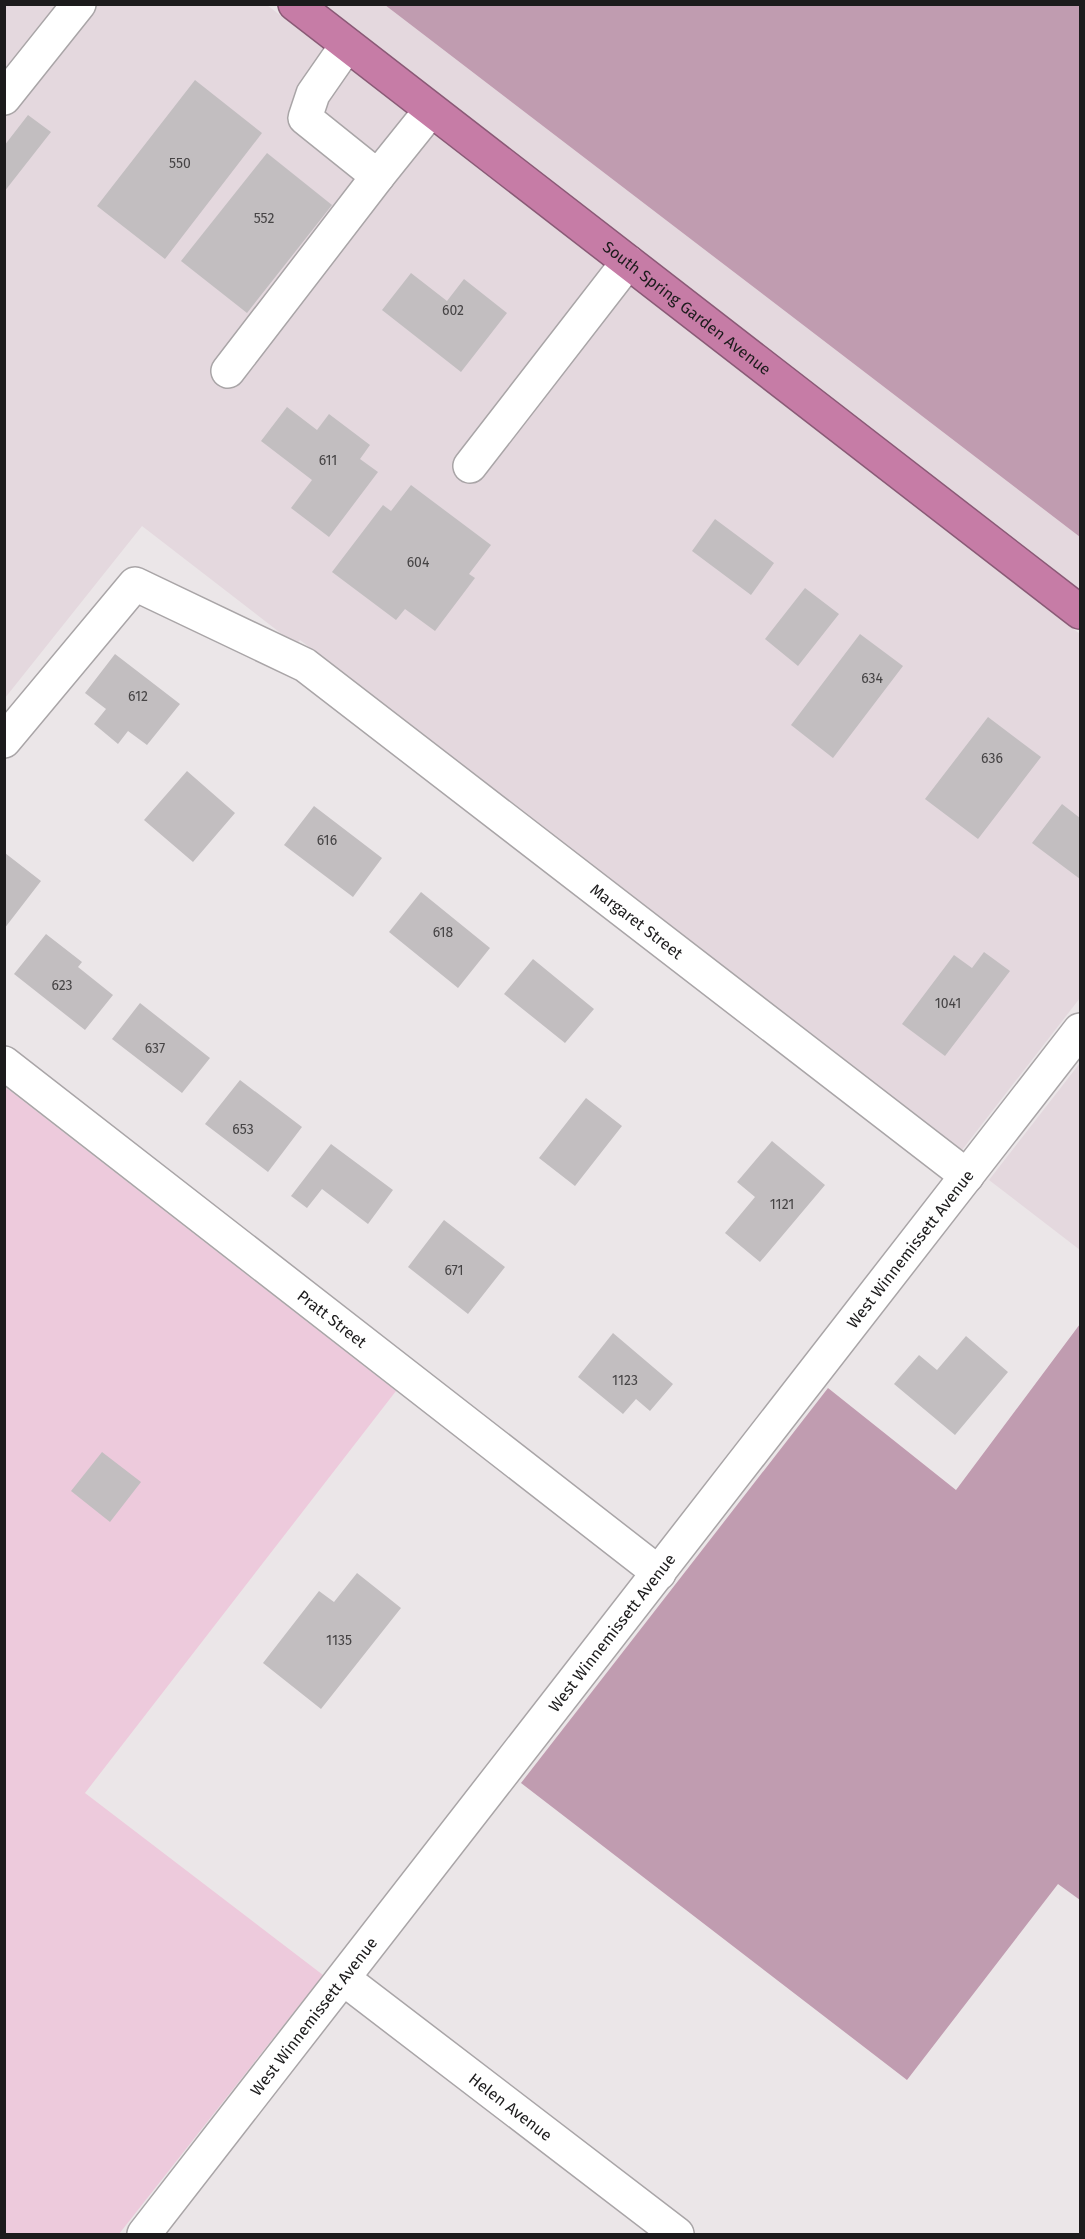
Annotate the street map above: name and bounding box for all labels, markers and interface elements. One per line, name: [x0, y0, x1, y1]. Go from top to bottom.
house number: 550: [169, 155, 191, 172]
house number: 552: [254, 210, 274, 227]
street label: South Spring Garden Avenue: [599, 237, 775, 379]
house number: 602: [442, 302, 464, 319]
house number: 611: [319, 452, 337, 469]
house number: 604: [407, 554, 430, 571]
house number: 634: [861, 670, 883, 687]
house number: 612: [128, 688, 148, 705]
house number: 636: [981, 750, 1003, 767]
house number: 616: [317, 832, 337, 849]
street label: Margaret Street: [587, 879, 687, 963]
house number: 618: [433, 924, 454, 941]
house number: 623: [51, 977, 73, 994]
house number: 1041: [935, 995, 961, 1012]
house number: 637: [145, 1040, 165, 1057]
house number: 653: [232, 1121, 254, 1138]
street label: West Winnemissett Avenue: [843, 1166, 977, 1332]
house number: 1121: [770, 1196, 794, 1213]
house number: 671: [444, 1262, 464, 1279]
street label: Pratt Street: [294, 1286, 371, 1352]
house number: 1123: [612, 1372, 638, 1389]
street label: West Winnemissett Avenue: [544, 1549, 679, 1715]
house number: 1135: [326, 1632, 352, 1649]
street label: West Winnemissett Avenue: [246, 1933, 381, 2099]
street label: Helen Avenue: [465, 2069, 556, 2145]

